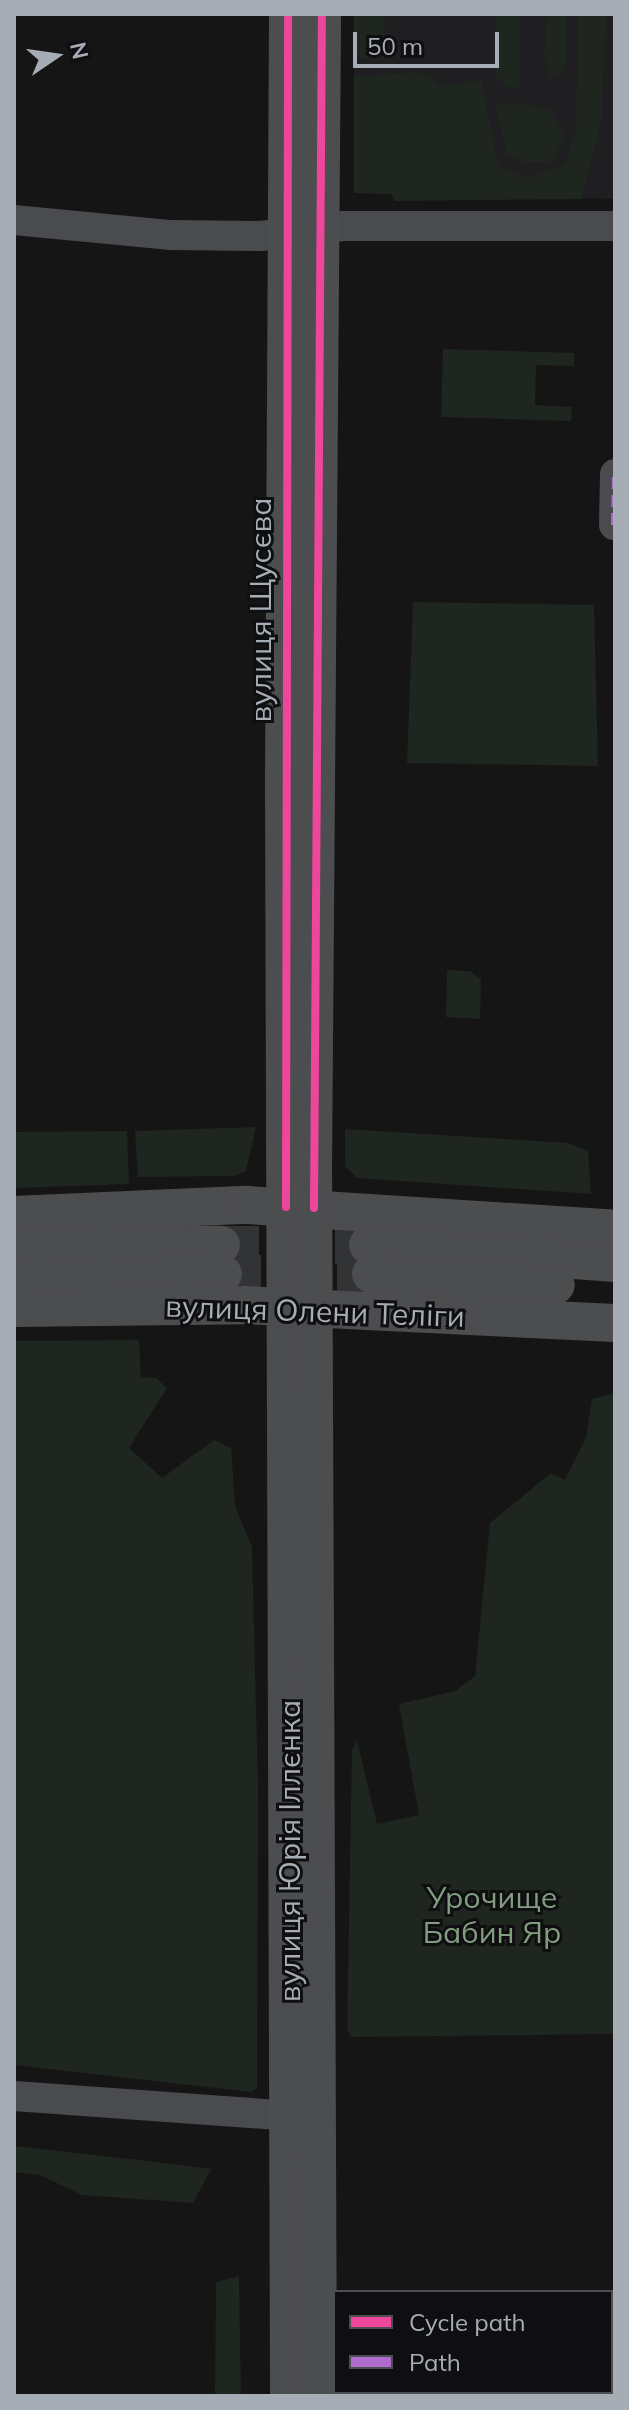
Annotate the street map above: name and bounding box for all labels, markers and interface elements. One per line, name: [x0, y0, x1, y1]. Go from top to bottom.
north arrow: [16, 16, 96, 96]
scale bar: [357, 16, 503, 66]
text: 50 m: [367, 31, 423, 61]
text: N: [64, 39, 95, 62]
street label: вулиця Щусєва: [242, 497, 278, 723]
street label: вулиця Олени Теліги: [165, 1288, 465, 1334]
street label: вулиця Юрія Іллєнка: [271, 1700, 307, 2002]
park label: Урочище Бабин Яр: [423, 1879, 561, 1950]
legend: [333, 2290, 613, 2394]
text: Cycle path: [409, 2307, 526, 2337]
text: Path: [409, 2347, 461, 2377]

